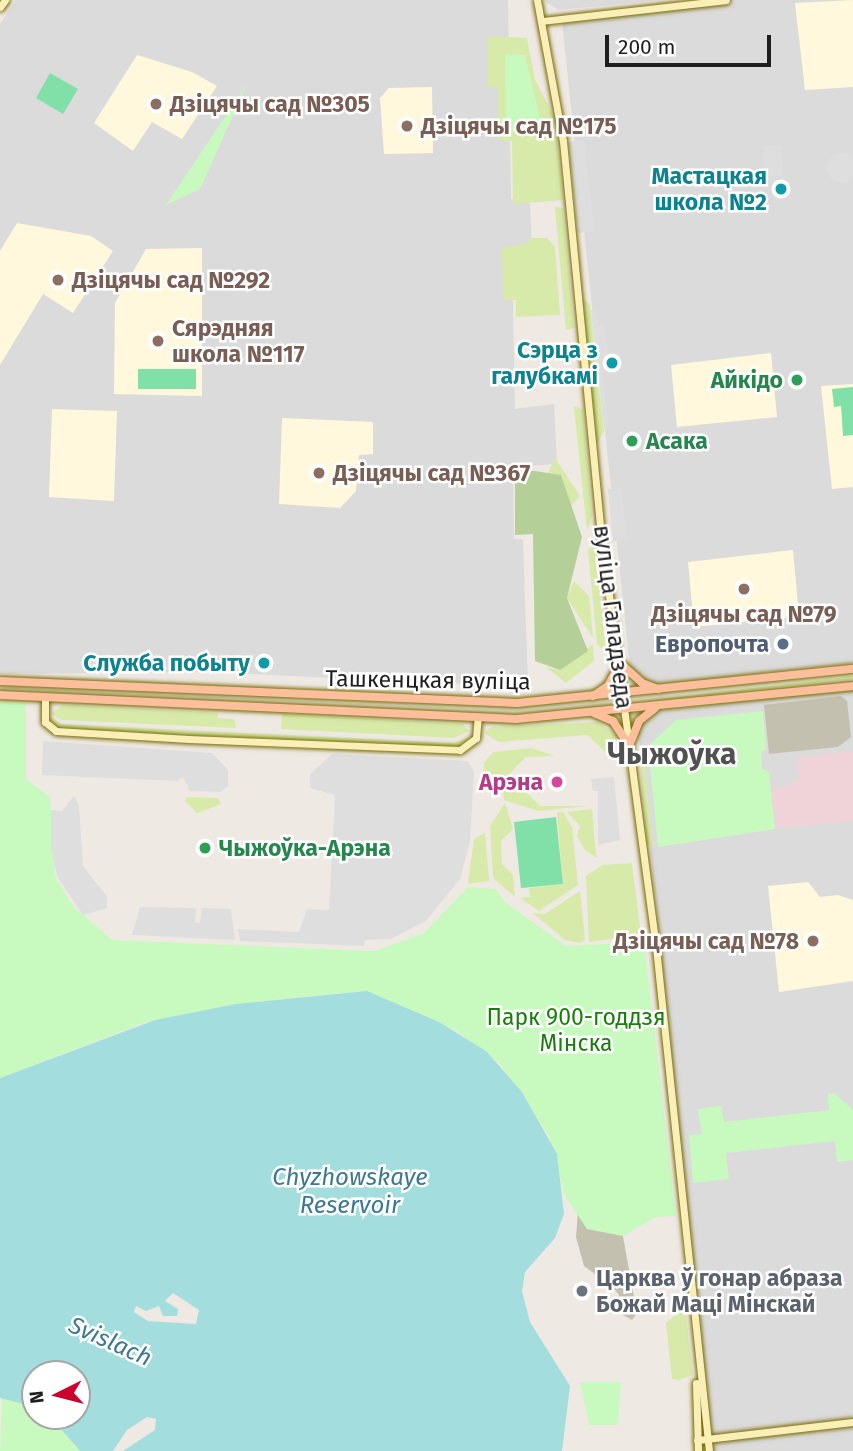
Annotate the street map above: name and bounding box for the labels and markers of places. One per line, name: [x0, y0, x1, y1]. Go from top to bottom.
place label: Дзіцячы сад №305: [170, 90, 370, 118]
marker: Дзіцячы сад №305: [148, 96, 164, 112]
place label: Дзіцячы сад №175: [421, 112, 617, 140]
marker: Дзіцячы сад №175: [399, 118, 415, 134]
place label: Мастацкая школа №2: [651, 162, 767, 216]
marker: Мастацкая школа №2: [773, 181, 789, 197]
place label: Дзіцячы сад №292: [72, 266, 270, 294]
marker: Дзіцячы сад №292: [50, 272, 66, 288]
place label: Сярэдняя школа №117: [172, 314, 304, 368]
marker: Сярэдняя школа №117: [150, 333, 166, 349]
place label: Сэрца з галубкамі: [491, 336, 598, 390]
marker: Сэрца з галубкамі: [604, 355, 620, 371]
place label: Айкідо: [711, 366, 783, 394]
marker: Айкідо: [789, 372, 805, 388]
place label: Асака: [646, 427, 708, 455]
marker: Асака: [624, 433, 640, 449]
place label: Дзіцячы сад №367: [333, 459, 530, 487]
marker: Дзіцячы сад №367: [311, 465, 327, 481]
marker: Дзіцячы сад №79: [736, 581, 752, 597]
place label: Дзіцячы сад №79: [651, 600, 837, 628]
place label: Европочта: [655, 630, 769, 658]
marker: Европочта: [775, 636, 791, 652]
place label: Служба побыту: [83, 649, 250, 677]
marker: Служба побыту: [256, 655, 272, 671]
place label: Арэна: [479, 768, 543, 796]
marker: Арэна: [549, 774, 565, 790]
place label: Чыжоўка-Арэна: [219, 834, 391, 862]
marker: Чыжоўка-Арэна: [197, 840, 213, 856]
place label: Дзіцячы сад №78: [613, 927, 799, 955]
marker: Дзіцячы сад №78: [805, 933, 821, 949]
place label: Царква ў гонар абраза Божай Маці Мінскай: [596, 1264, 843, 1318]
marker: Царква ў гонар абраза Божай Маці Мінскай: [574, 1283, 590, 1299]

